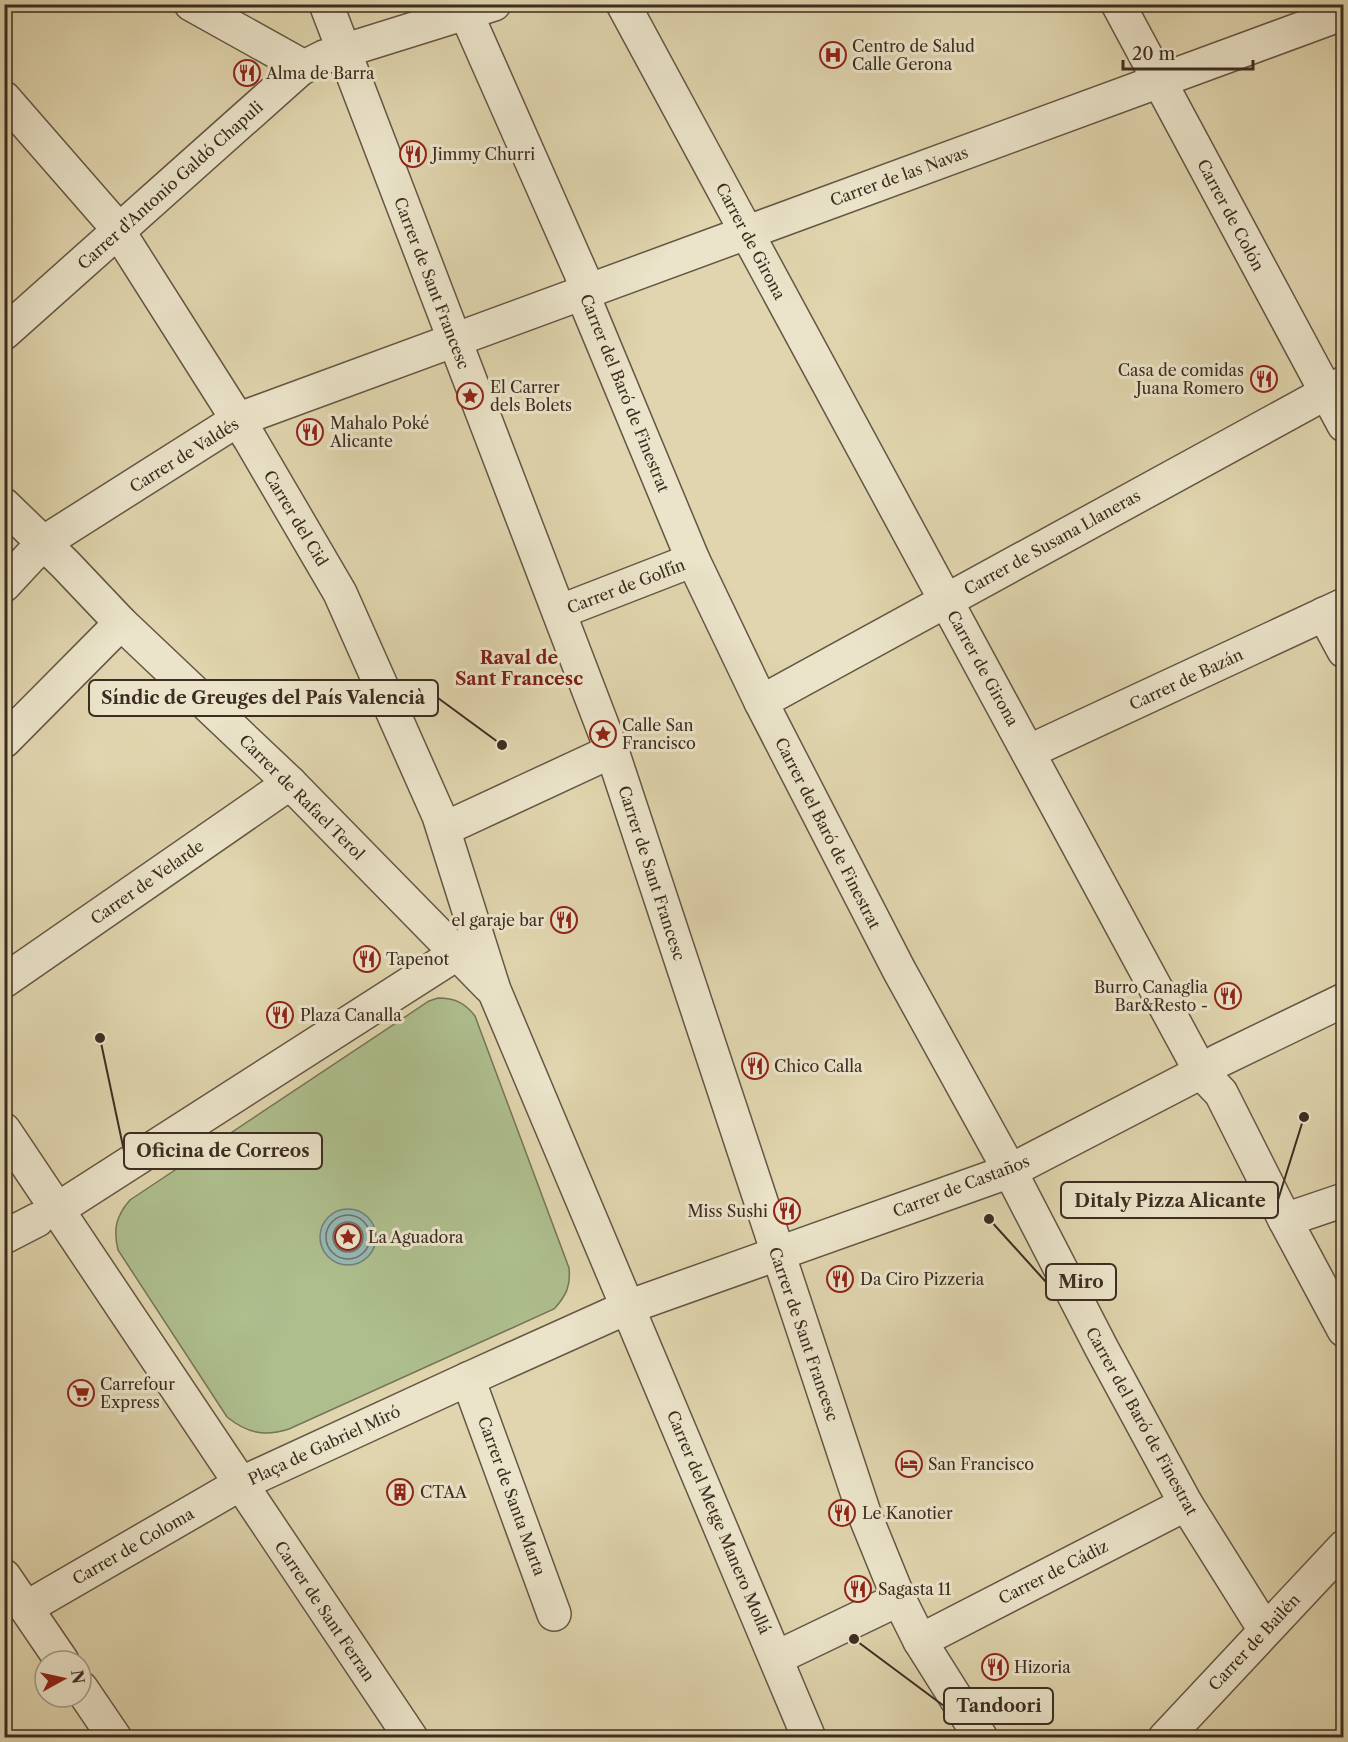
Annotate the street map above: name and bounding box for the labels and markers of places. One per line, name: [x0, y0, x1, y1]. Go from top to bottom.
place label: Centro de Salud Calle Gerona: [852, 36, 975, 74]
hospital icon: Centro de Salud Calle Gerona: [818, 40, 848, 70]
restaurant icon: Alma de Barra: [232, 58, 262, 88]
place label: Alma de Barra: [265, 63, 375, 83]
restaurant icon: Jimmy Churri: [398, 139, 428, 169]
place label: Jimmy Churri: [429, 144, 535, 164]
place label: Casa de comidas Juana Romero: [1118, 360, 1244, 398]
restaurant icon: Casa de comidas Juana Romero: [1249, 364, 1279, 394]
place label: El Carrer dels Bolets: [490, 377, 572, 415]
place icon: El Carrer dels Bolets: [455, 381, 485, 411]
place label: Mahalo Poké Alicante: [329, 413, 429, 451]
restaurant icon: Mahalo Poké Alicante: [295, 417, 325, 447]
callout: Síndic de Greuges del País Valencià: [89, 680, 438, 716]
place label: Calle San Francisco: [622, 715, 696, 753]
place icon: Calle San Francisco: [588, 719, 618, 749]
restaurant icon: el garaje bar: [549, 905, 579, 935]
place label: el garaje bar: [451, 910, 544, 930]
restaurant icon: Tapenot: [352, 944, 382, 974]
place label: Tapenot: [386, 949, 450, 969]
place label: Burro Canaglia Bar&Resto -: [1094, 977, 1209, 1015]
restaurant icon: Burro Canaglia Bar&Resto -: [1213, 981, 1243, 1011]
restaurant icon: Plaza Canalla: [265, 1000, 295, 1030]
place label: Plaza Canalla: [300, 1005, 402, 1025]
restaurant icon: Chico Calla: [740, 1051, 770, 1081]
place label: Chico Calla: [774, 1056, 863, 1076]
callout: Oficina de Correos: [124, 1133, 322, 1169]
callout: Ditaly Pizza Alicante: [1061, 1182, 1278, 1218]
restaurant icon: Miss Sushi: [772, 1196, 802, 1226]
place label: Miss Sushi: [687, 1201, 768, 1221]
place icon: La Aguadora: [333, 1222, 363, 1252]
place label: La Aguadora: [368, 1227, 464, 1247]
restaurant icon: Da Ciro Pizzeria: [825, 1264, 855, 1294]
callout: Miro: [1046, 1264, 1116, 1300]
place label: Da Ciro Pizzeria: [860, 1269, 985, 1289]
place label: Carrefour Express: [100, 1374, 175, 1412]
supermarket icon: Carrefour Express: [66, 1378, 96, 1408]
hotel icon: San Francisco: [894, 1449, 924, 1479]
place label: San Francisco: [928, 1454, 1034, 1474]
building icon: CTAA: [385, 1477, 415, 1507]
place label: CTAA: [420, 1482, 468, 1502]
restaurant icon: Le Kanotier: [827, 1498, 857, 1528]
place label: Le Kanotier: [862, 1503, 953, 1523]
restaurant icon: Sagasta 11: [843, 1574, 873, 1604]
place label: Sagasta 11: [878, 1579, 952, 1599]
restaurant icon: Hizoria: [980, 1652, 1010, 1682]
place label: Hizoria: [1014, 1657, 1071, 1677]
callout: Tandoori: [944, 1688, 1053, 1724]

